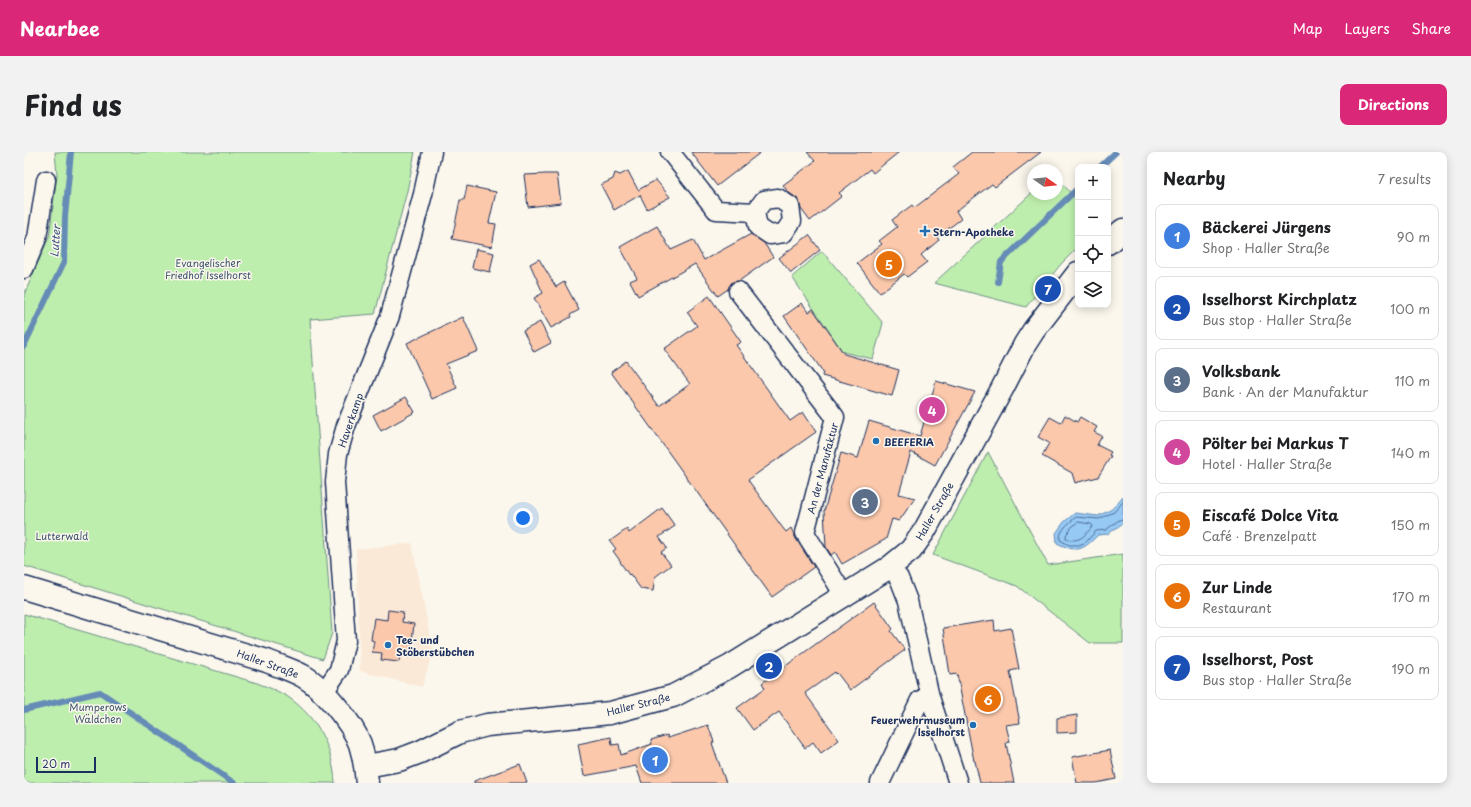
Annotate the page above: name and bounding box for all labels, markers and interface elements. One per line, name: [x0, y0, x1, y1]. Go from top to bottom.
text: Nearbee: [20, 14, 100, 42]
text: Map: [1293, 18, 1323, 39]
text: Layers: [1345, 18, 1390, 39]
text: Share: [1412, 18, 1451, 39]
text: Find us: [24, 83, 122, 126]
button: Directions: [1340, 84, 1447, 125]
north arrow: [1027, 164, 1063, 200]
map controls: [1075, 164, 1111, 308]
button: +: [1075, 164, 1111, 200]
text: Nearby: [1163, 165, 1225, 191]
text: 7 results: [1378, 169, 1431, 188]
button: −: [1075, 200, 1111, 236]
text: Bäckerei Jürgens: [1202, 215, 1331, 238]
water label: Lutter: [45, 222, 65, 258]
place label: Stern-Apotheke: [933, 224, 1015, 239]
marker: Stern-Apotheke: [920, 226, 930, 236]
text: 1: [1174, 227, 1180, 246]
text: 90 m: [1397, 227, 1430, 246]
button: locate: [1075, 236, 1111, 272]
text: Shop · Haller Straße: [1202, 238, 1330, 257]
pin: 5: [876, 249, 902, 279]
park label: Evangelischer Friedhof Isselhorst: [165, 255, 251, 282]
button: layers: [1075, 272, 1111, 308]
pin: 7: [1035, 274, 1061, 304]
text: Isselhorst Kirchplatz: [1202, 287, 1357, 310]
text: 2: [1172, 299, 1182, 318]
text: 100 m: [1390, 299, 1430, 318]
text: Bus stop · Haller Straße: [1202, 310, 1352, 329]
text: Volksbank: [1202, 359, 1281, 382]
text: 3: [1173, 371, 1181, 390]
text: 110 m: [1395, 371, 1430, 390]
text: Bank · An der Manufaktur: [1202, 382, 1368, 401]
street label: Haverkamp: [334, 391, 366, 449]
pin: 4: [919, 395, 945, 425]
street label: An der Manufaktur: [803, 420, 842, 515]
text: Pölter bei Markus T: [1202, 431, 1349, 454]
place label: BEEFERIA: [884, 434, 934, 449]
marker: BEEFERIA: [871, 436, 881, 446]
text: 4: [1173, 443, 1181, 462]
text: 140 m: [1391, 443, 1430, 462]
text: Hotel · Haller Straße: [1202, 454, 1332, 473]
street label: Haller Straße: [911, 479, 957, 543]
pin: 3: [852, 487, 878, 517]
text: Eiscafé Dolce Vita: [1202, 503, 1339, 526]
your location: [513, 508, 533, 528]
text: 5: [1173, 515, 1181, 534]
text: 150 m: [1391, 515, 1430, 534]
text: Café · Brenzelpatt: [1202, 526, 1317, 545]
park label: Lutterwald: [36, 528, 88, 543]
text: Zur Linde: [1202, 575, 1272, 598]
text: 6: [1172, 587, 1182, 606]
text: 170 m: [1392, 587, 1430, 606]
text: Restaurant: [1202, 598, 1272, 617]
place label: Tee- und Stöberstübchen: [396, 632, 474, 659]
marker: Tee- und Stöberstübchen: [383, 640, 393, 650]
street label: Haller Straße: [235, 645, 301, 681]
text: Isselhorst, Post: [1202, 647, 1314, 670]
pin: 2: [756, 651, 782, 681]
text: 7: [1173, 659, 1181, 678]
text: 190 m: [1391, 659, 1430, 678]
text: Bus stop · Haller Straße: [1202, 670, 1352, 689]
pin: 6: [975, 684, 1001, 714]
street label: Haller Straße: [605, 689, 671, 719]
park label: Mumperows Wäldchen: [69, 699, 127, 726]
place label: Feuerwehrmuseum Isselhorst: [871, 712, 965, 739]
marker: Feuerwehrmuseum Isselhorst: [968, 720, 978, 730]
pin: 1: [642, 745, 668, 775]
scale bar: [36, 755, 96, 774]
text: 20 m: [42, 755, 70, 772]

